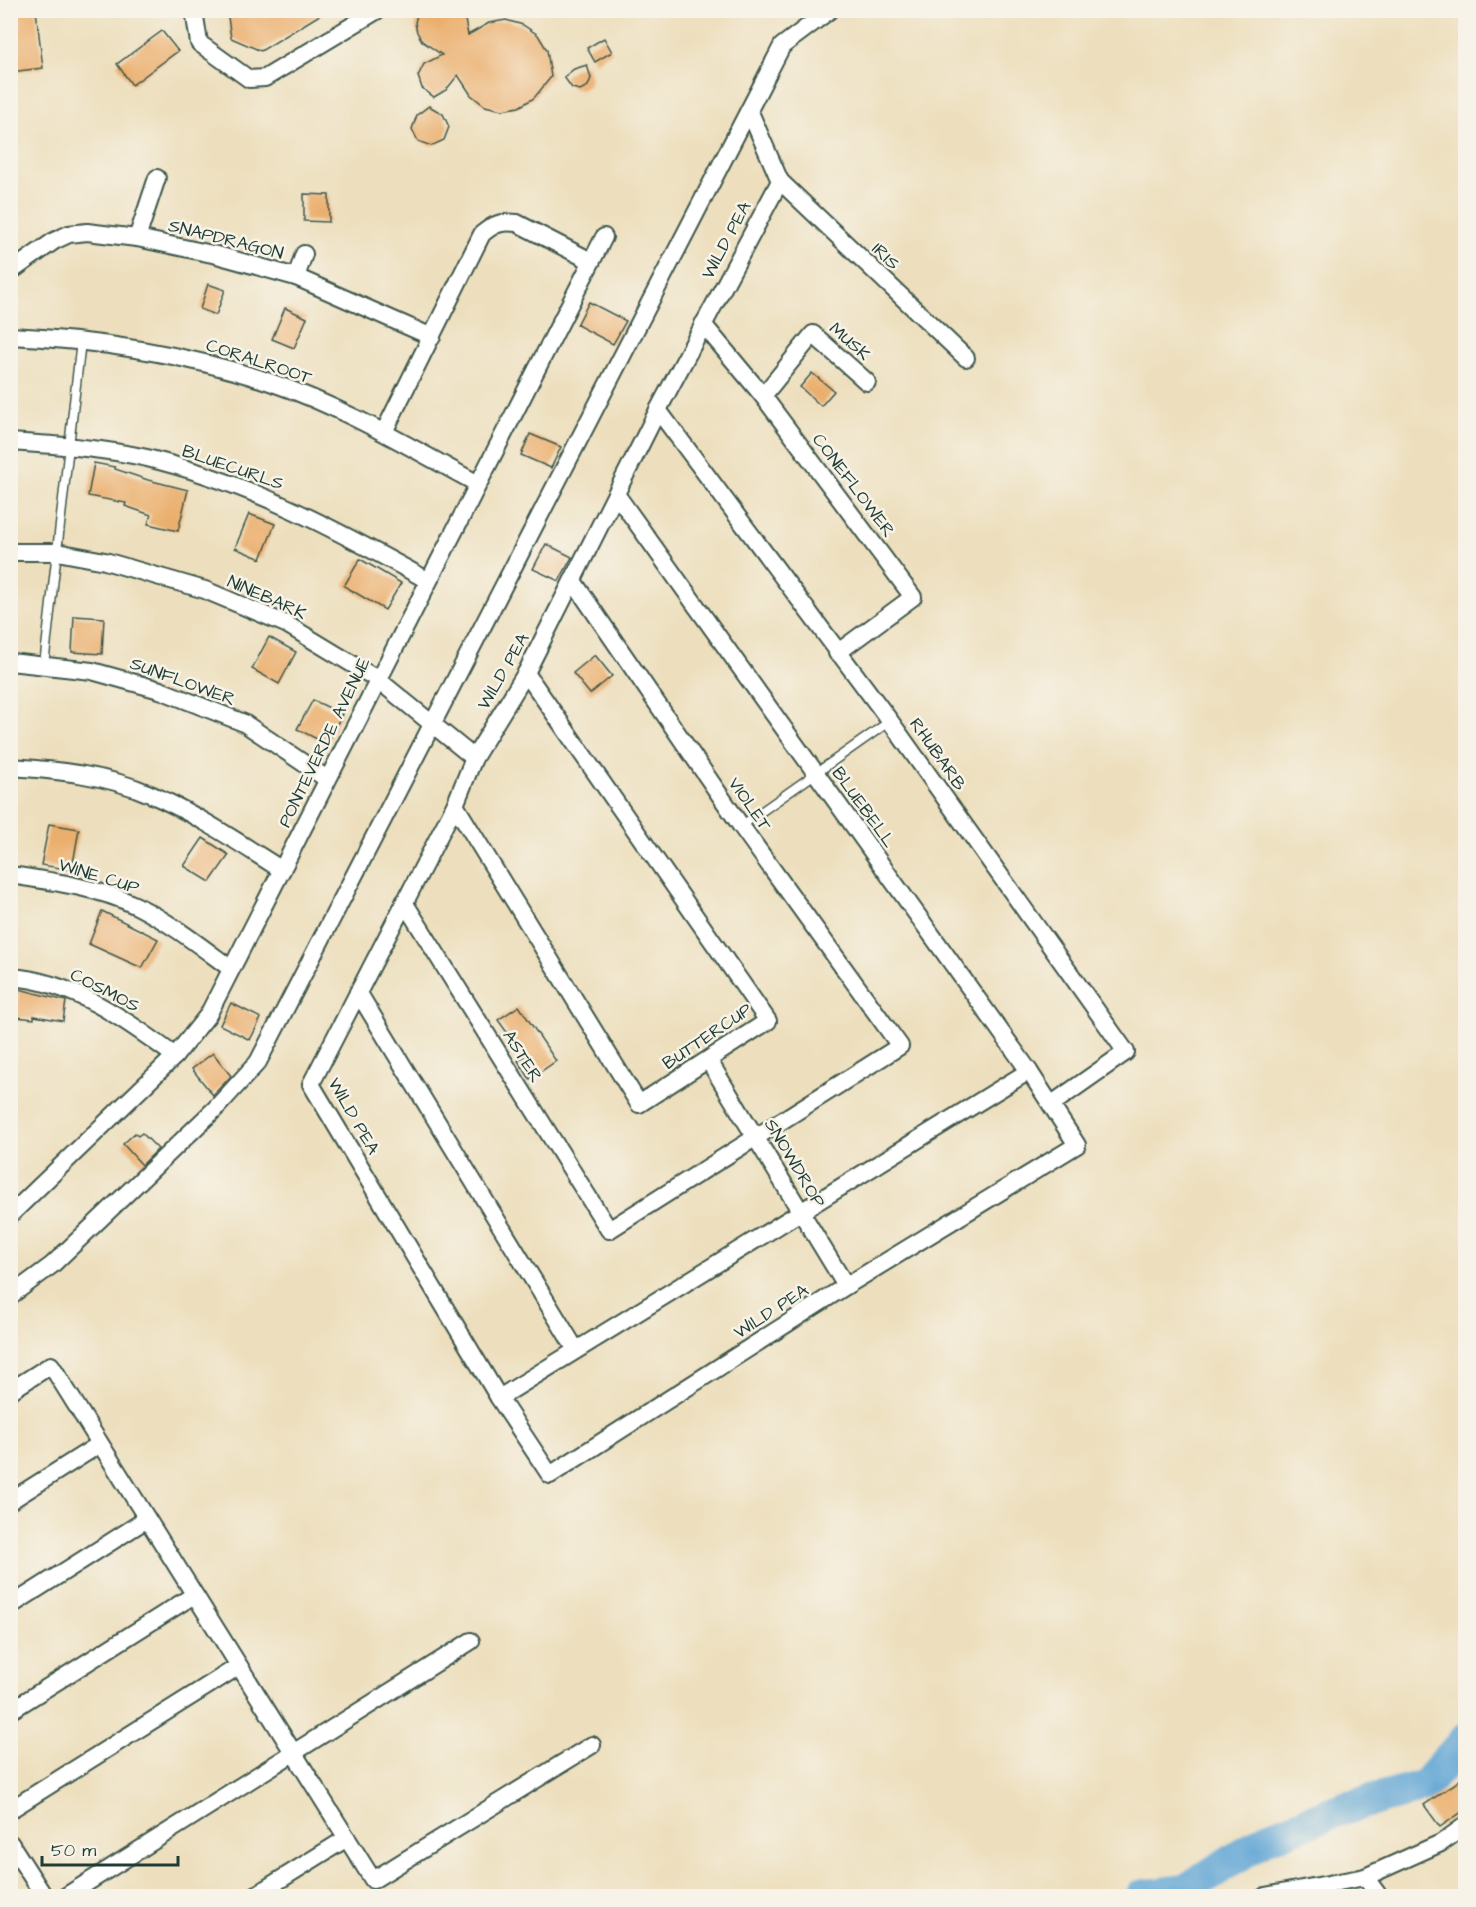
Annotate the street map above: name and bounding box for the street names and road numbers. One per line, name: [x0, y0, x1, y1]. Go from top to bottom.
street label: WILD PEA: [696, 197, 758, 283]
street label: SNAPDRAGON: [166, 213, 286, 266]
street label: IRIS: [866, 237, 905, 276]
street label: MUSK: [824, 316, 876, 366]
street label: CORALROOT: [203, 333, 316, 391]
street label: CONEFLOWER: [806, 428, 901, 542]
street label: BLUECURLS: [179, 438, 287, 497]
street label: NINEBARK: [223, 569, 310, 626]
street label: WILD PEA: [471, 628, 536, 714]
street label: SUNFLOWER: [127, 651, 239, 712]
street label: PONTEVERDE AVENUE: [272, 653, 377, 832]
street label: RHUBARB: [903, 713, 972, 796]
street label: BLUEBELL: [826, 762, 902, 853]
street label: VIOLET: [722, 772, 778, 837]
street label: WINE CUP: [55, 852, 143, 901]
street label: COSMOS: [66, 962, 144, 1019]
street label: BUTTERCUP: [658, 997, 757, 1076]
street label: ASTER: [497, 1025, 548, 1087]
street label: WILD PEA: [322, 1073, 386, 1160]
street label: SNOWDROP: [758, 1114, 831, 1213]
street label: WILD PEA: [729, 1278, 814, 1345]

